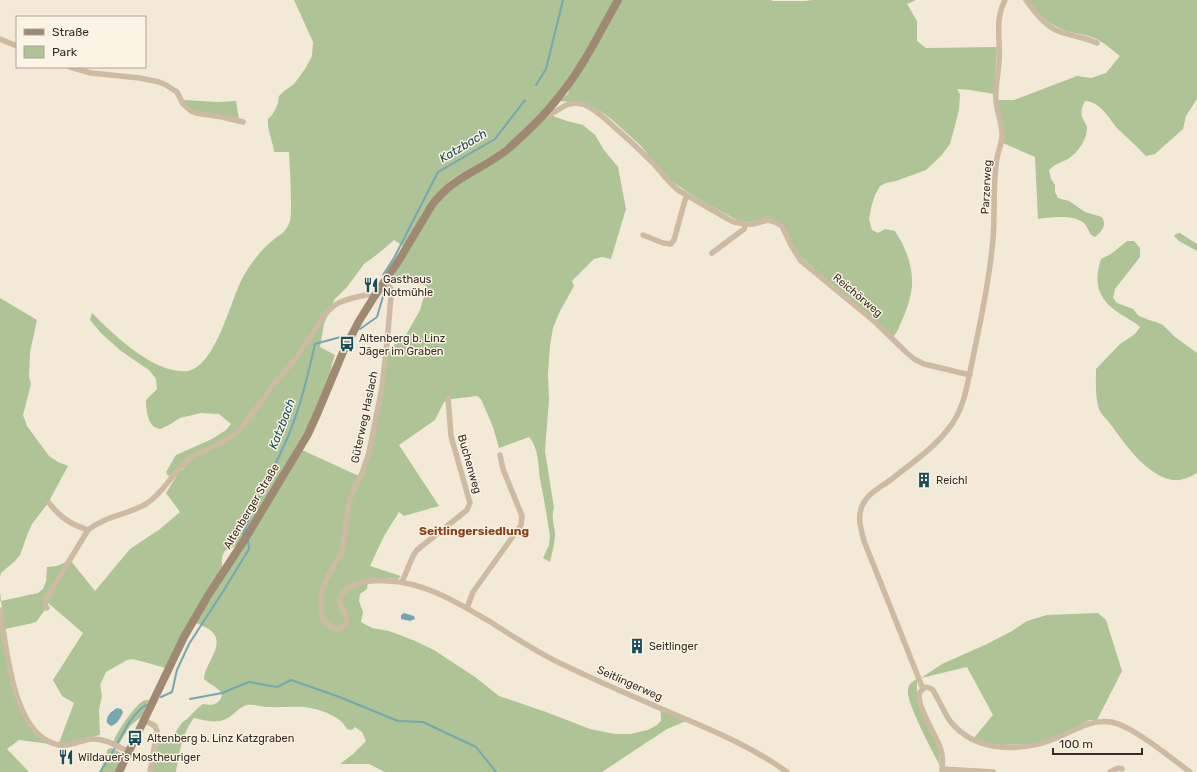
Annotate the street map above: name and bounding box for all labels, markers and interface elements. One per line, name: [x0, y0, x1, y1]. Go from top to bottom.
legend: [16, 16, 146, 68]
text: Straße: [52, 25, 89, 39]
text: Park: [52, 45, 78, 59]
water label: Katzbach: [437, 126, 489, 166]
street label: Parzerweg: [979, 159, 994, 215]
street label: Reichörweg: [830, 271, 885, 320]
place label: Gasthaus Notmühle: [383, 273, 433, 299]
restaurant icon: Gasthaus Notmühle: [362, 276, 380, 294]
place label: Altenberg b. Linz Jäger im Graben: [359, 332, 446, 358]
bus stop icon: Altenberg b. Linz Jäger im Graben: [338, 335, 356, 353]
street label: Güterweg Haslach: [348, 370, 381, 464]
water label: Katzbach: [266, 397, 298, 451]
street label: Buchenweg: [455, 433, 484, 495]
street label: Altenberger Straße: [221, 461, 282, 551]
building icon: Reichl: [915, 471, 933, 489]
place label: Reichl: [936, 474, 967, 487]
district label: Seitlingersiedlung: [419, 524, 529, 538]
building icon: Seitlinger: [628, 637, 646, 655]
place label: Seitlinger: [649, 640, 699, 653]
street label: Seitlingerweg: [595, 663, 665, 704]
bus stop icon: Altenberg b. Linz Katzgraben: [126, 729, 144, 747]
scale bar: [1053, 730, 1142, 756]
place label: Altenberg b. Linz Katzgraben: [147, 732, 294, 745]
text: 100 m: [1059, 737, 1093, 751]
restaurant icon: Wildauer's Mostheuriger: [57, 748, 75, 766]
place label: Wildauer's Mostheuriger: [78, 751, 201, 764]

